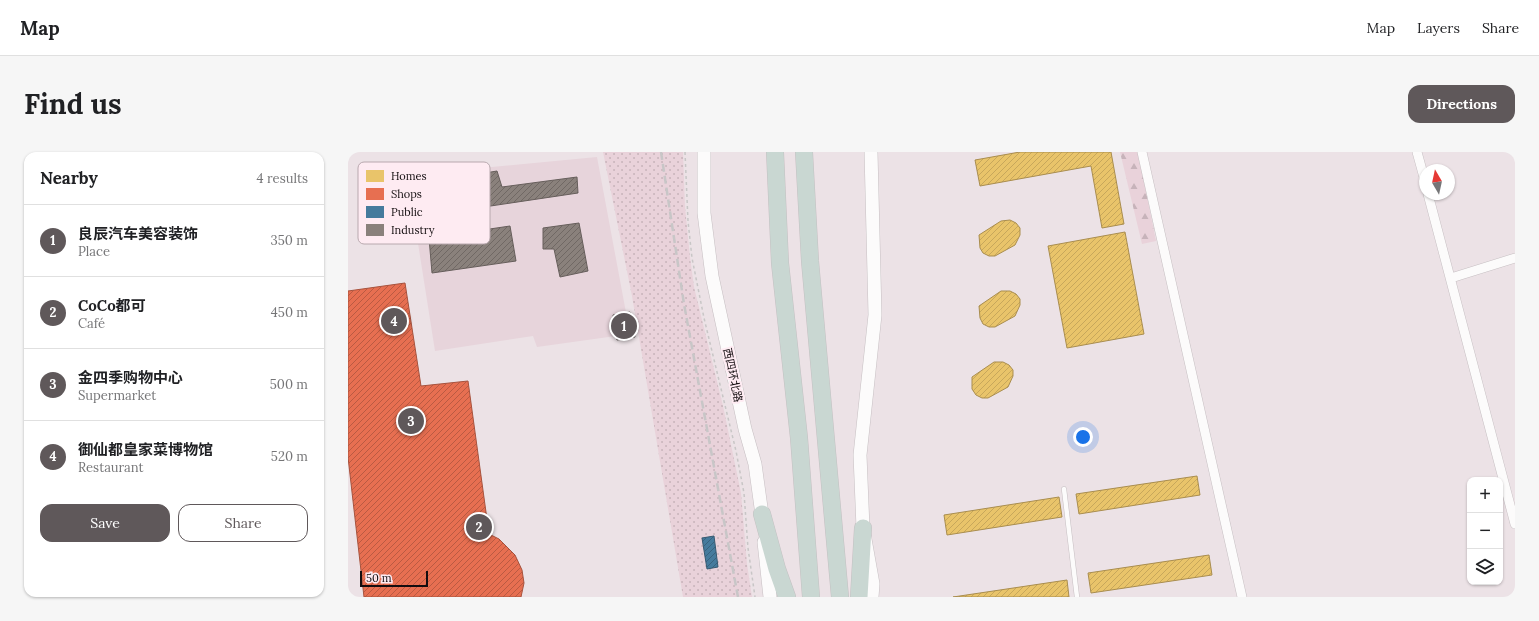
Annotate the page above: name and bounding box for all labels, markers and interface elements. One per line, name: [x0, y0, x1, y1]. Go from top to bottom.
text: Map: [20, 16, 60, 40]
text: Map: [1367, 19, 1395, 37]
text: Layers: [1417, 19, 1460, 37]
text: Share: [1482, 19, 1519, 37]
button: Directions: [1408, 85, 1515, 123]
text: Find us: [24, 86, 122, 122]
legend: [358, 162, 490, 244]
north arrow: [1419, 164, 1455, 200]
text: Nearby: [40, 167, 98, 189]
text: Homes: [391, 169, 427, 183]
text: 4 results: [257, 170, 308, 187]
text: Shops: [391, 187, 422, 201]
text: Public: [391, 205, 423, 219]
text: Industry: [391, 223, 435, 237]
text: 良辰汽车美容装饰: [78, 224, 198, 243]
text: 1: [50, 232, 56, 249]
text: 350 m: [271, 232, 308, 249]
text: Place: [78, 243, 110, 260]
text: CoCo都可: [78, 296, 146, 315]
text: 2: [50, 304, 56, 321]
text: 450 m: [271, 304, 308, 321]
pin: 4: [381, 306, 407, 336]
pin: 1: [611, 311, 637, 341]
text: Café: [78, 315, 105, 332]
street label: 西四环北路: [720, 347, 746, 403]
text: 金四季购物中心: [78, 368, 183, 387]
text: 3: [49, 376, 57, 393]
text: 500 m: [270, 376, 308, 393]
text: Supermarket: [78, 387, 156, 404]
pin: 3: [398, 406, 424, 436]
your location: [1073, 427, 1093, 447]
text: 御仙都皇家菜博物馆: [78, 440, 213, 459]
text: 4: [49, 448, 57, 465]
text: 520 m: [271, 448, 308, 465]
text: Restaurant: [78, 459, 144, 476]
map controls: [1467, 477, 1503, 585]
button: +: [1467, 477, 1503, 513]
button: Save: [40, 504, 170, 542]
button: Share: [178, 504, 308, 542]
pin: 2: [466, 512, 492, 542]
button: −: [1467, 513, 1503, 549]
button: layers: [1467, 549, 1503, 585]
scale bar: [360, 569, 428, 588]
text: 50 m: [366, 571, 392, 585]

